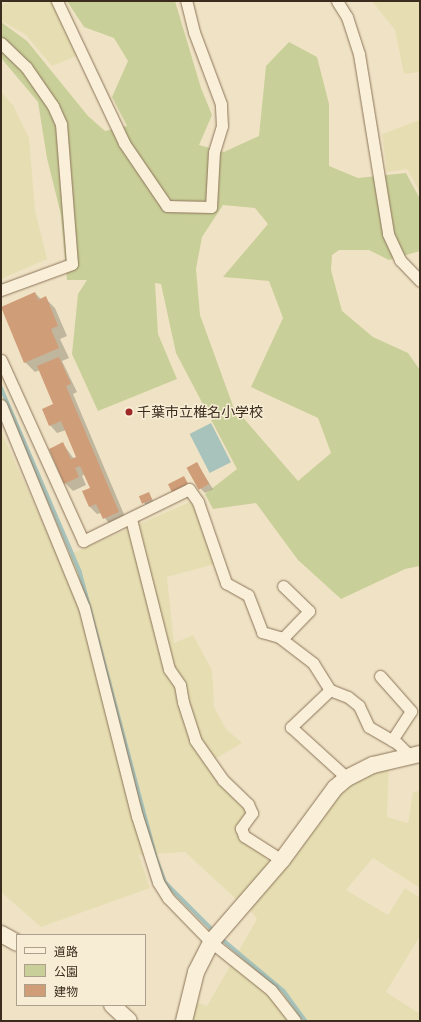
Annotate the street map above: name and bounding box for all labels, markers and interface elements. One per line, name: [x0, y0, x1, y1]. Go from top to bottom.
place label: 千葉市立椎名小学校: [137, 404, 263, 420]
marker: 千葉市立椎名小学校: [124, 407, 134, 417]
legend: [16, 934, 146, 1006]
text: 道路: [54, 945, 78, 959]
text: 公園: [54, 965, 78, 979]
text: 建物: [54, 985, 78, 999]

